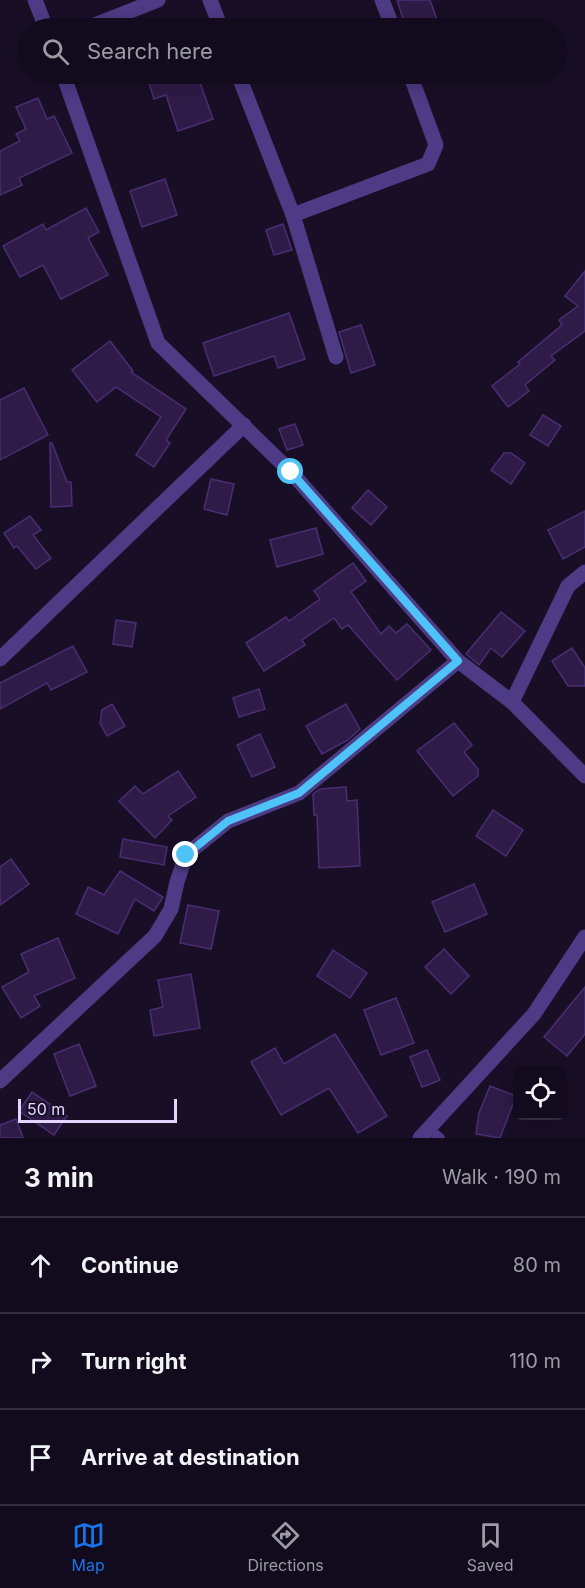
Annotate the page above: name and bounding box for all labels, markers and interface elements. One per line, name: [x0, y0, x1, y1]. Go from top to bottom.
search box: [18, 18, 567, 84]
icon: search: [39, 35, 72, 68]
text: Search here: [87, 38, 213, 64]
route start: [277, 458, 303, 484]
route end: [172, 841, 198, 867]
map controls: [513, 1066, 567, 1120]
button: locate: [513, 1066, 567, 1120]
scale bar: [18, 1096, 177, 1124]
text: 50 m: [27, 1099, 65, 1119]
text: 3 min: [24, 1162, 94, 1193]
text: Walk · 190 m: [442, 1165, 561, 1189]
icon: ahead: [24, 1249, 57, 1282]
text: Continue: [81, 1252, 179, 1278]
text: 80 m: [513, 1253, 561, 1277]
icon: right: [24, 1345, 57, 1378]
text: Turn right: [81, 1348, 187, 1374]
text: 110 m: [509, 1349, 561, 1373]
icon: arrive: [24, 1441, 57, 1474]
text: Arrive at destination: [81, 1444, 300, 1470]
tab: Map: [71, 1519, 105, 1575]
tab: Directions: [248, 1519, 324, 1575]
tab: Saved: [467, 1519, 514, 1575]

